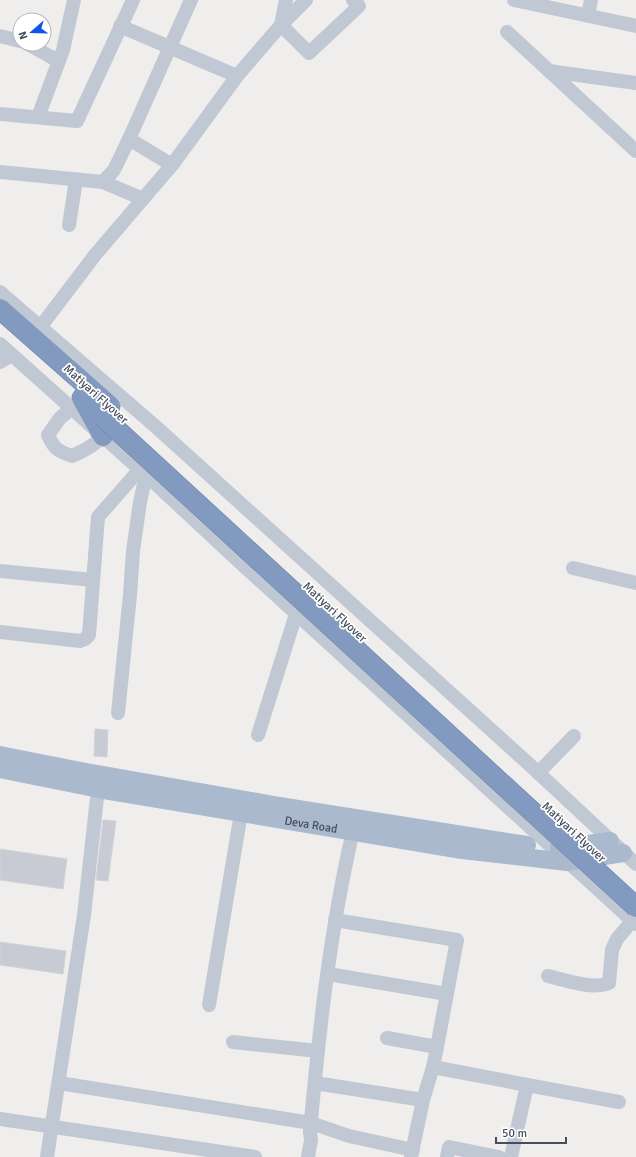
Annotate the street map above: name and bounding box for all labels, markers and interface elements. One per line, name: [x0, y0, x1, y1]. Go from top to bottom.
north arrow: [12, 12, 52, 52]
text: N: [16, 29, 30, 41]
street label: Matiyari Flyover: [60, 361, 132, 428]
street label: Matiyari Flyover: [300, 579, 370, 646]
street label: Matiyari Flyover: [539, 799, 609, 866]
street label: Deva Road: [283, 813, 339, 837]
scale bar: [496, 1119, 566, 1145]
text: 50 m: [502, 1126, 527, 1141]

